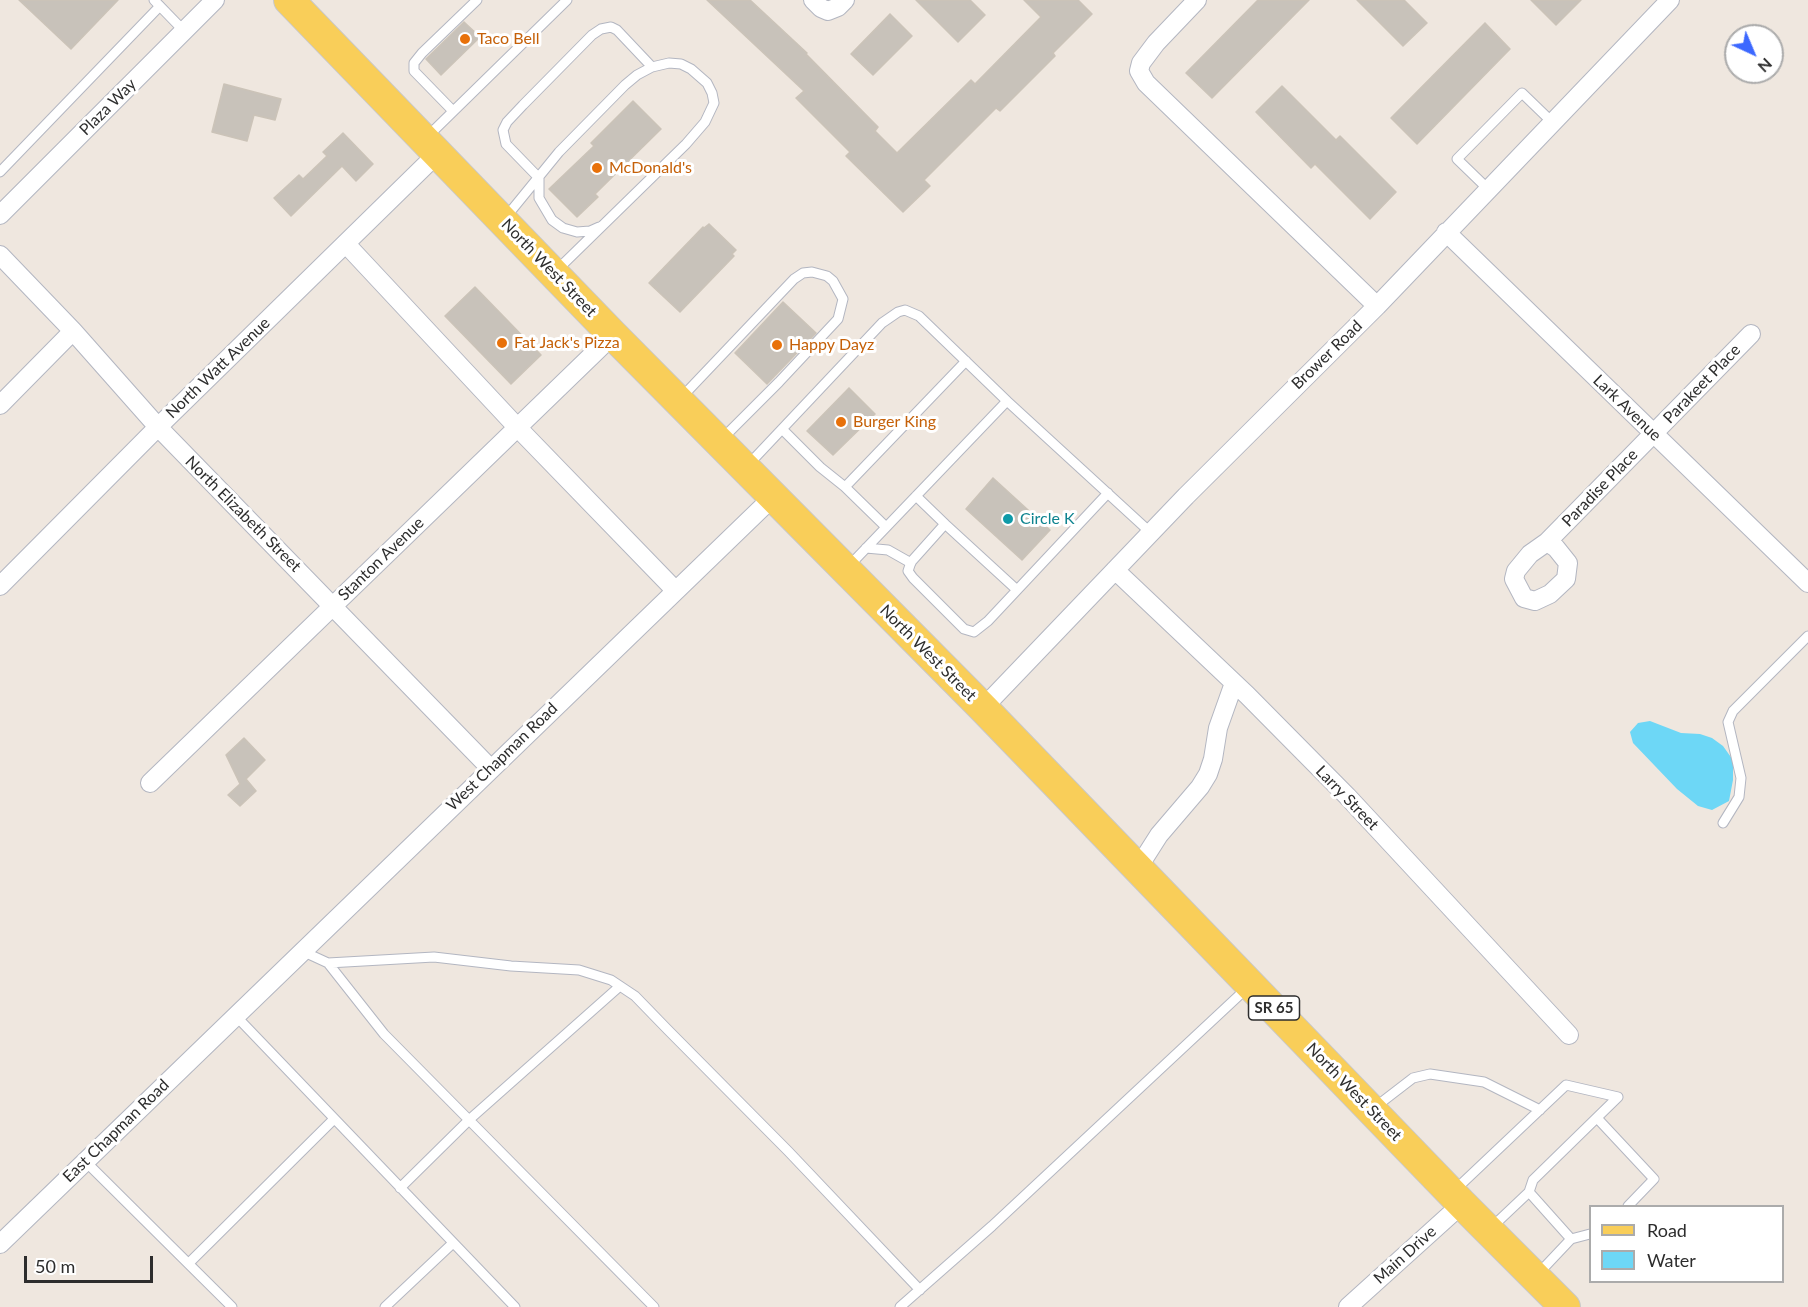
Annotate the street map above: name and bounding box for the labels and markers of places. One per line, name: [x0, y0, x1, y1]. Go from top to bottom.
place label: Taco Bell: [477, 29, 539, 49]
marker: Taco Bell: [458, 32, 472, 46]
place label: McDonald's: [609, 158, 692, 178]
marker: McDonald's: [590, 161, 604, 175]
place label: Fat Jack's Pizza: [514, 333, 620, 353]
place label: Happy Dayz: [789, 335, 874, 355]
marker: Fat Jack's Pizza: [495, 336, 509, 350]
marker: Happy Dayz: [770, 338, 784, 352]
place label: Burger King: [853, 412, 936, 432]
marker: Burger King: [834, 415, 848, 429]
place label: Circle K: [1020, 509, 1075, 529]
marker: Circle K: [1001, 512, 1015, 526]

